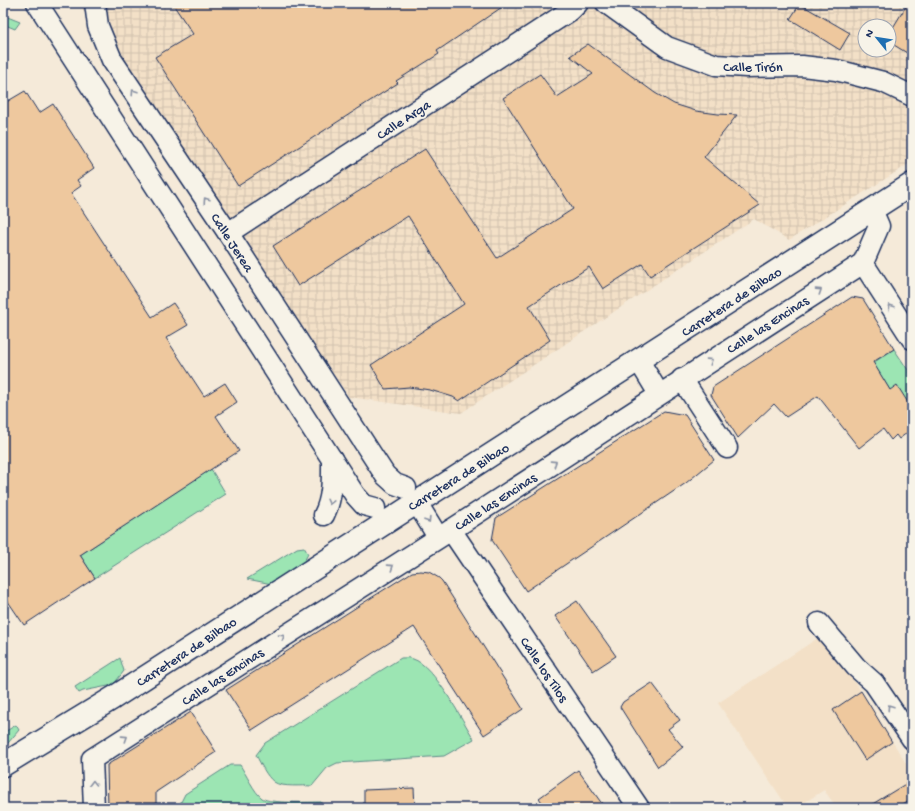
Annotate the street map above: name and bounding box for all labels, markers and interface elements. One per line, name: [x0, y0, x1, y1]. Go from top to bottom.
north arrow: [857, 18, 897, 58]
text: N: [863, 28, 877, 40]
street label: Calle Tirón: [723, 60, 783, 77]
one-way arrow: [131, 89, 139, 96]
street label: Calle Arga: [374, 97, 436, 145]
one-way arrow: [204, 198, 211, 205]
street label: Calle Jerea: [206, 211, 257, 277]
street label: Carretera de Bilbao: [679, 264, 786, 342]
one-way arrow: [815, 288, 822, 296]
street label: Calle las Encinas: [724, 293, 813, 359]
one-way arrow: [888, 304, 896, 311]
one-way arrow: [706, 358, 713, 366]
street label: Carretera de Bilbao: [406, 440, 513, 516]
one-way arrow: [549, 460, 556, 467]
street label: Calle las Encinas: [452, 470, 541, 536]
one-way arrow: [326, 498, 334, 505]
one-way arrow: [423, 516, 430, 523]
one-way arrow: [387, 565, 394, 572]
street label: Carretera de Bilbao: [134, 614, 241, 692]
one-way arrow: [278, 635, 285, 642]
street label: Calle los Tilos: [515, 635, 571, 707]
street label: Calle las Encinas: [179, 645, 268, 711]
one-way arrow: [887, 704, 895, 711]
one-way arrow: [121, 735, 128, 743]
one-way arrow: [89, 780, 97, 786]

